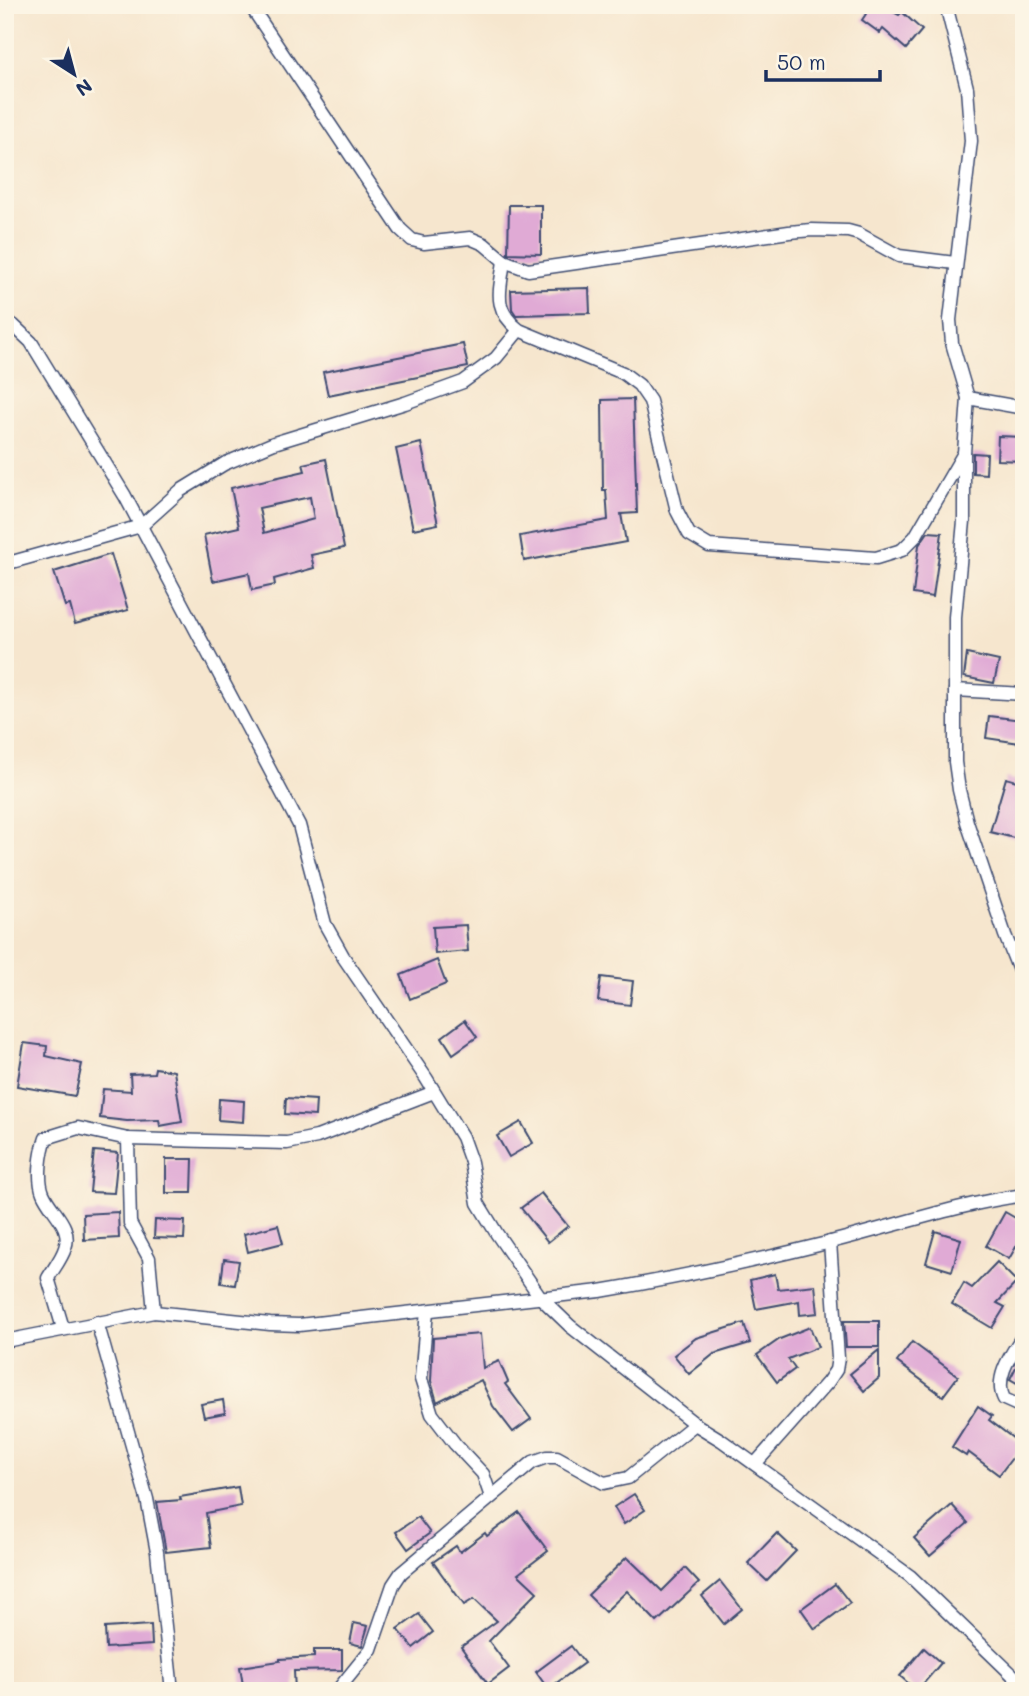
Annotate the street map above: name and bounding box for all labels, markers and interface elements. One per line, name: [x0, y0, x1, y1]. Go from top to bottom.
north arrow: [38, 38, 108, 108]
scale bar: [766, 38, 880, 82]
text: 50 m: [777, 48, 826, 75]
text: N: [71, 74, 97, 103]

